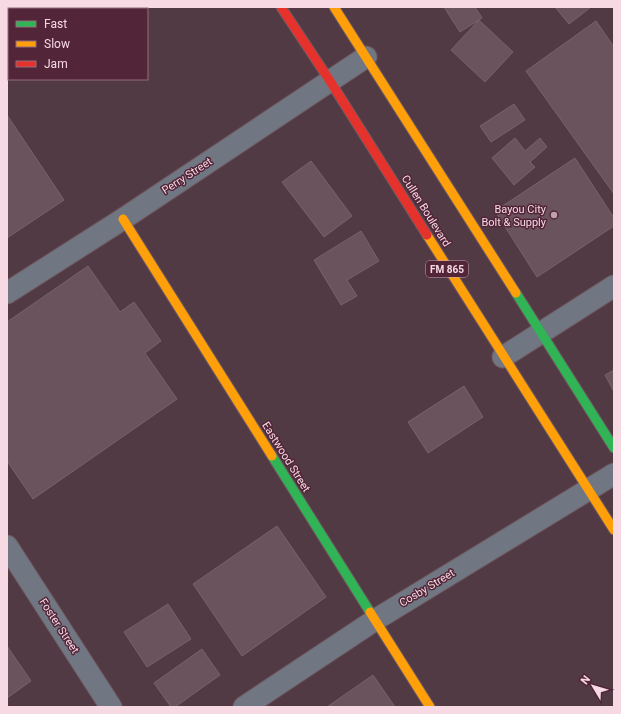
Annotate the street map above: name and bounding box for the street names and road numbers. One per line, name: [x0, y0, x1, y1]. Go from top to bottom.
street label: Perry Street: [159, 155, 215, 197]
street label: Cullen Boulevard: [399, 173, 453, 249]
road number: FM 865: [426, 261, 468, 277]
street label: Eastwood Street: [259, 420, 313, 495]
street label: Cosby Street: [397, 566, 457, 610]
street label: Foster Street: [36, 596, 82, 656]

